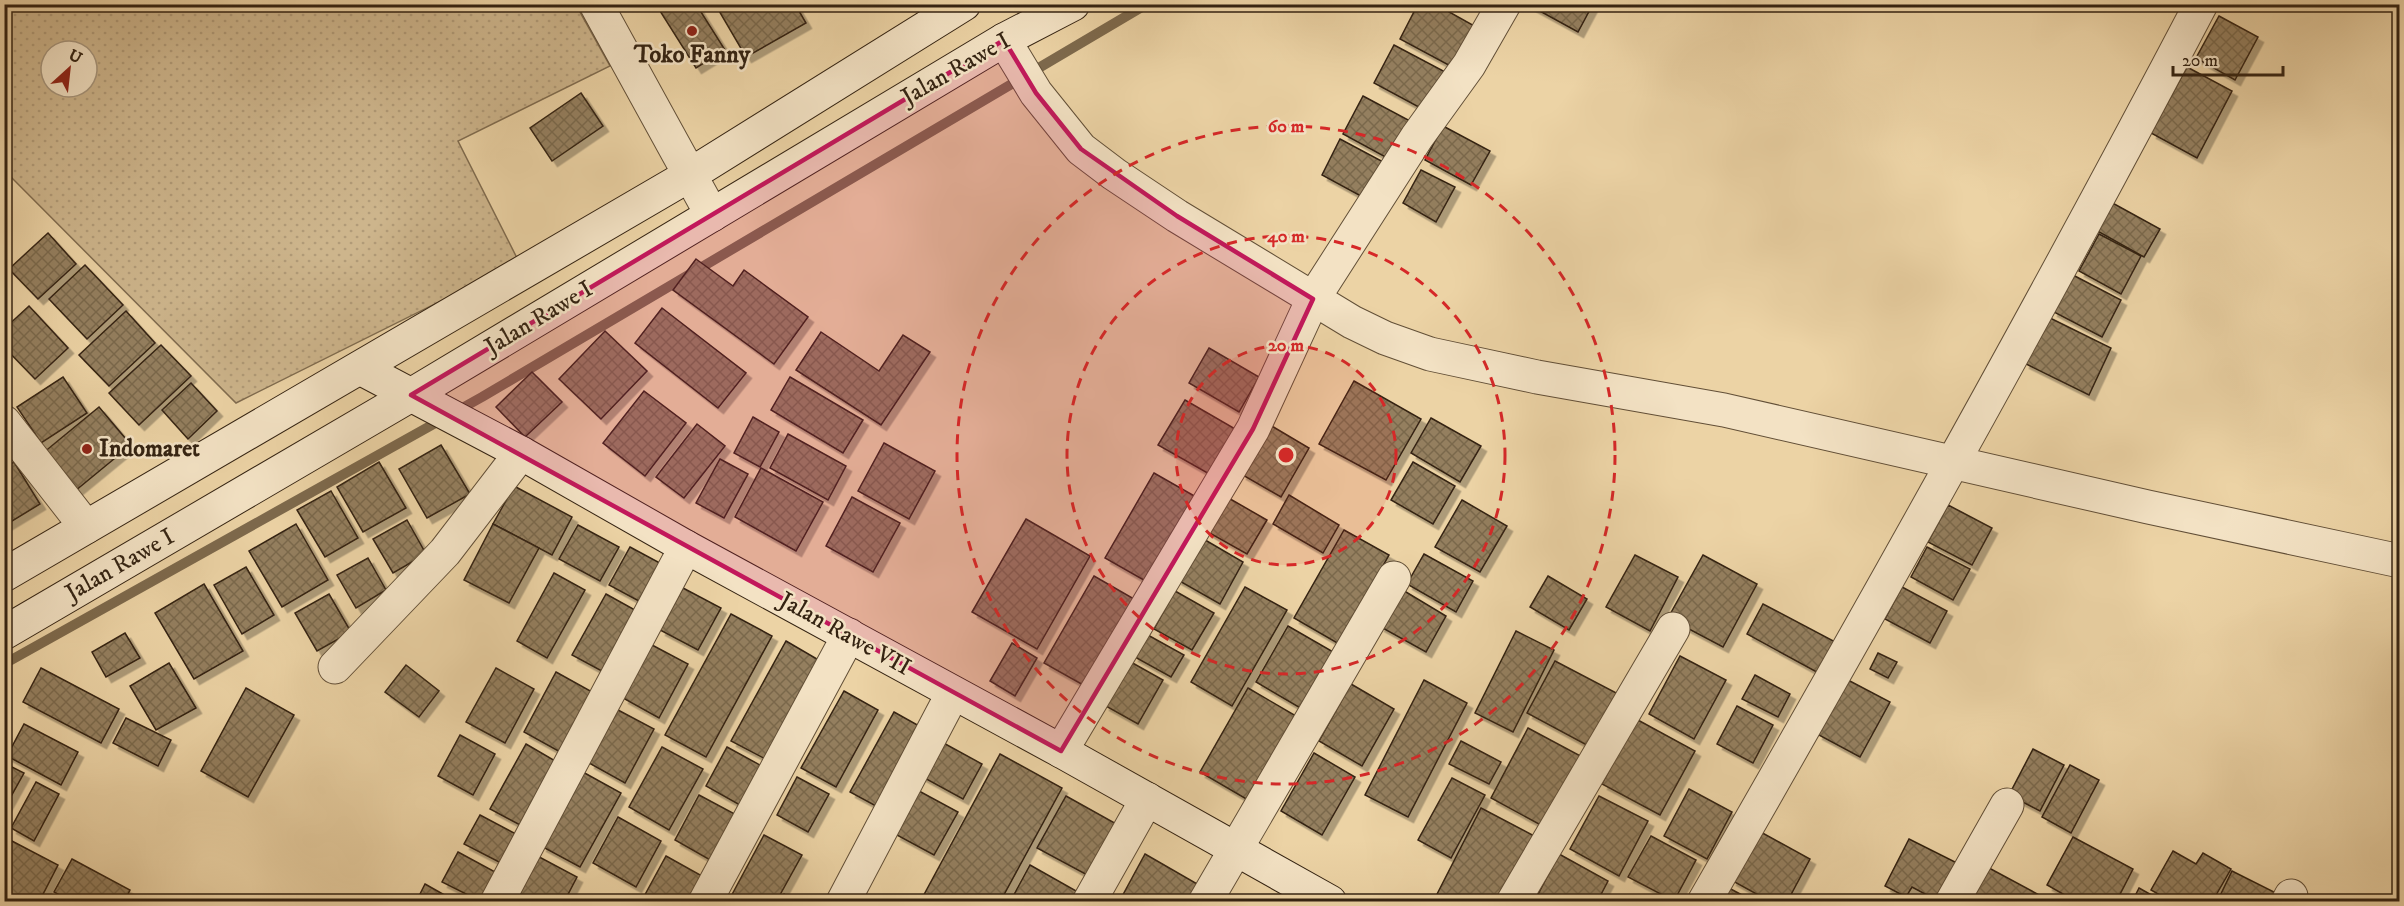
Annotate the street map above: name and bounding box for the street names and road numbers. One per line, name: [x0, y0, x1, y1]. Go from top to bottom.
street label: Jalan Rawe I: [894, 26, 1016, 113]
street label: Jalan Rawe I: [478, 274, 599, 363]
street label: Jalan Rawe I: [58, 522, 180, 609]
street label: Jalan Rawe VII: [772, 585, 916, 683]

